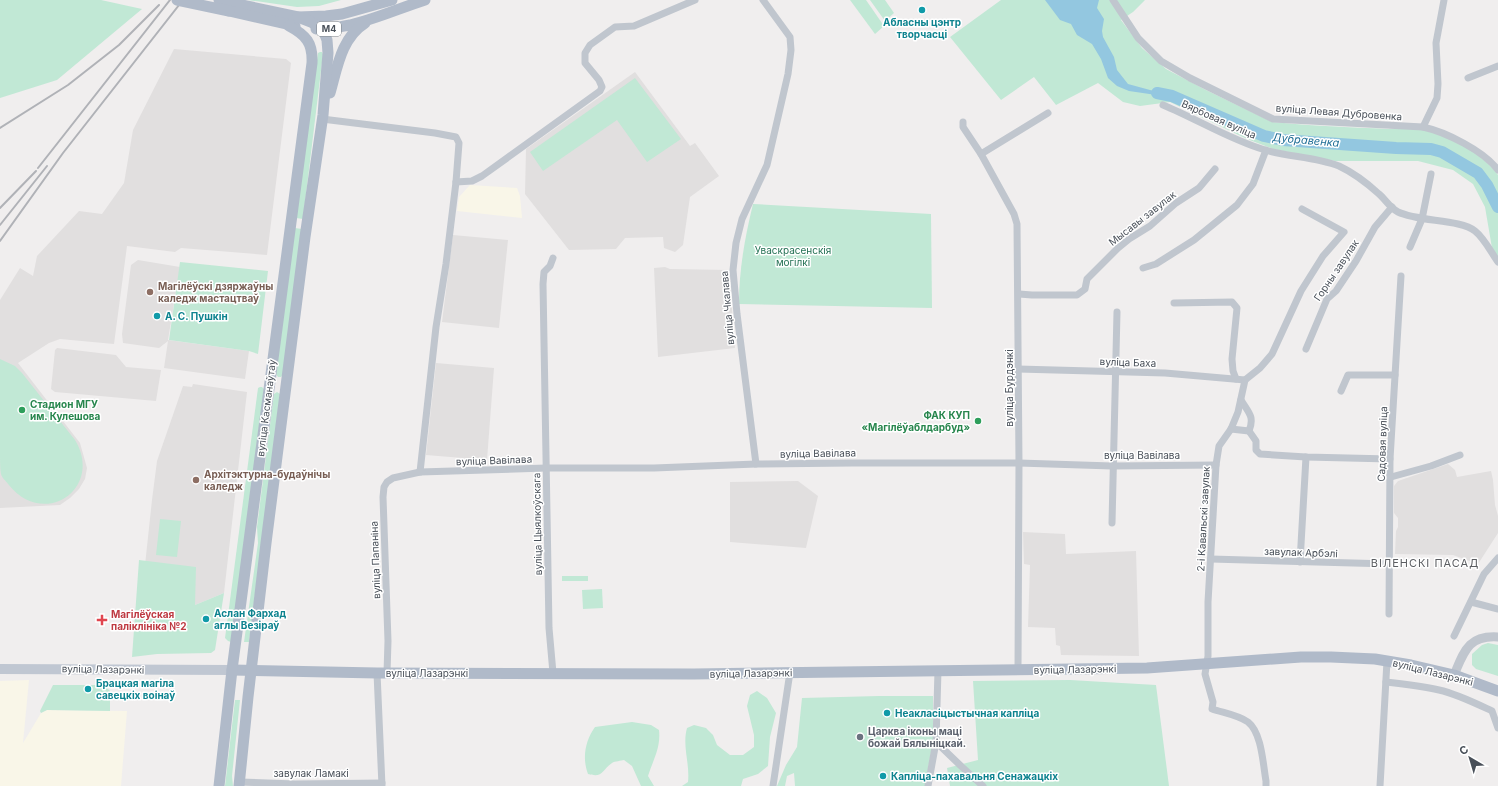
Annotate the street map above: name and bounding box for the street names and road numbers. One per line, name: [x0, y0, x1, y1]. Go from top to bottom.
road number: М4: [317, 22, 341, 36]
street label: Вярбовая вуліца: [1180, 97, 1258, 141]
street label: вуліца Левая Дубровенка: [1275, 102, 1403, 122]
street label: Мысавы завулак: [1106, 188, 1178, 248]
street label: Горны завулак: [1311, 237, 1361, 303]
street label: вуліца Чкалава: [718, 271, 736, 345]
street label: вуліца Бурдэнкі: [1003, 349, 1015, 427]
street label: вуліца Баха: [1100, 355, 1156, 369]
street label: вуліца Касманаўтаў: [254, 358, 278, 457]
street label: Садовая вуліца: [1375, 406, 1389, 482]
street label: вуліца Вавілава: [780, 446, 856, 460]
street label: вуліца Вавілава: [1104, 449, 1180, 461]
street label: вуліца Вавілава: [456, 453, 532, 467]
street label: 2-і Кавальскі завулак: [1194, 465, 1212, 572]
street label: вуліца Цыялкоўскага: [530, 473, 544, 575]
street label: вуліца Папаніна: [368, 521, 382, 599]
street label: завулак Арбэлі: [1264, 545, 1338, 559]
street label: вуліца Лазарэнкі: [1391, 656, 1475, 688]
street label: вуліца Лазарэнкі: [62, 662, 144, 676]
street label: вуліца Лазарэнкі: [1034, 662, 1116, 676]
street label: вуліца Лазарэнкі: [710, 666, 792, 680]
street label: вуліца Лазарэнкі: [386, 667, 468, 679]
street label: завулак Ламакі: [273, 767, 349, 779]

